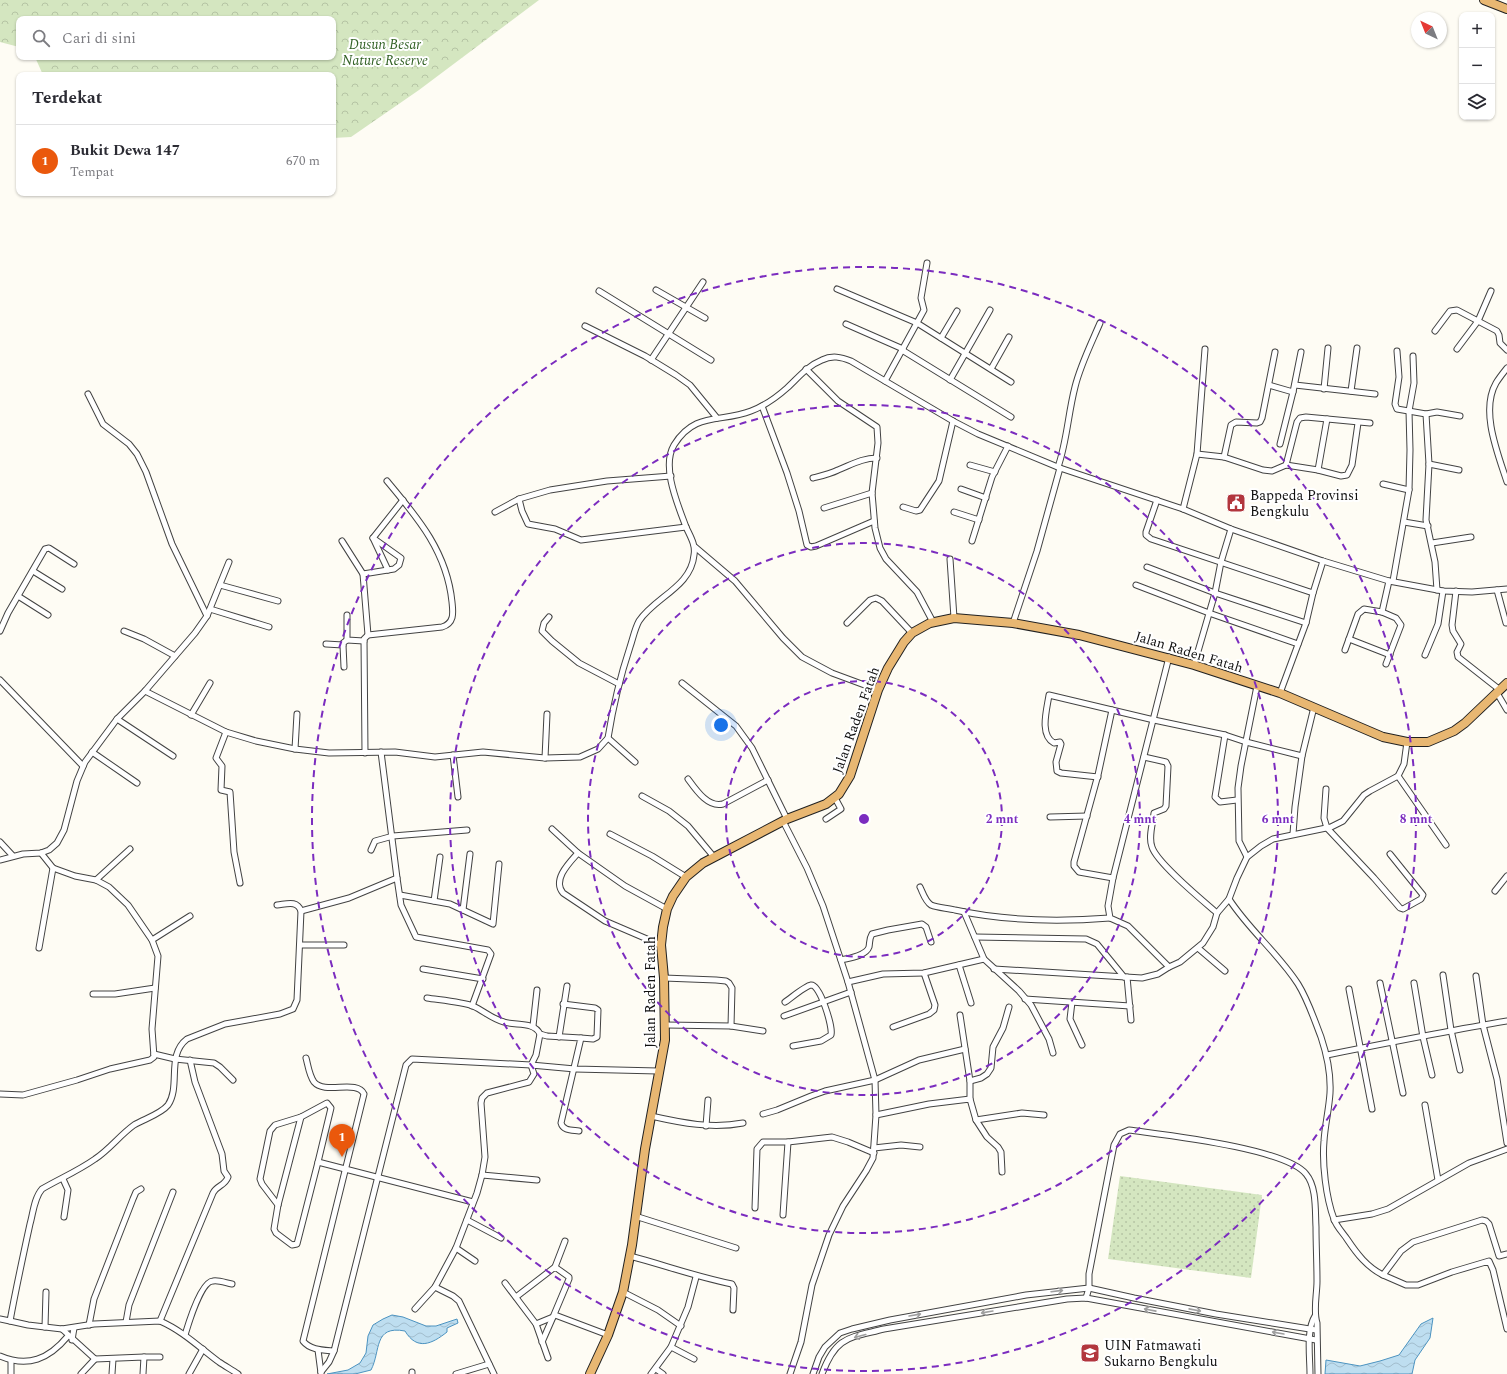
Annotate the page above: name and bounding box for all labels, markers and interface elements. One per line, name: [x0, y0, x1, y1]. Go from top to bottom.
north arrow: [1411, 12, 1447, 48]
map controls: [1459, 12, 1495, 120]
button: +: [1459, 12, 1495, 48]
search box: [16, 16, 336, 60]
icon: search: [30, 27, 52, 49]
text: Cari di sini: [62, 27, 136, 50]
park label: Dusun Besar Nature Reserve: [342, 34, 428, 71]
button: −: [1459, 48, 1495, 84]
button: layers: [1459, 84, 1495, 120]
text: Terdekat: [32, 85, 102, 111]
text: Bukit Dewa 147: [70, 139, 180, 162]
text: 1: [41, 151, 49, 171]
text: 670 m: [286, 151, 320, 171]
text: Tempat: [70, 162, 114, 182]
place label: Bappeda Provinsi Bengkulu: [1250, 485, 1359, 522]
public building icon: Bappeda Provinsi Bengkulu: [1225, 492, 1247, 514]
street label: Jalan Raden Fatah: [1132, 626, 1246, 678]
street label: Jalan Raden Fatah: [827, 664, 885, 776]
your location: [711, 715, 731, 735]
text: 2 mnt: [986, 810, 1019, 829]
text: 4 mnt: [1124, 810, 1157, 829]
text: 6 mnt: [1262, 810, 1295, 829]
text: 8 mnt: [1400, 810, 1433, 829]
centre of rings: [857, 812, 871, 826]
street label: Jalan Raden Fatah: [640, 936, 661, 1048]
pin: 1: [329, 1124, 355, 1157]
one-way arrow: [1051, 1288, 1064, 1295]
one-way arrow: [1144, 1306, 1157, 1314]
one-way arrow: [1188, 1306, 1201, 1314]
one-way arrow: [981, 1308, 994, 1316]
one-way arrow: [908, 1311, 921, 1319]
one-way arrow: [1272, 1329, 1285, 1337]
one-way arrow: [853, 1332, 866, 1340]
place label: UIN Fatmawati Sukarno Bengkulu: [1104, 1335, 1218, 1372]
school or university icon: UIN Fatmawati Sukarno Bengkulu: [1079, 1342, 1101, 1364]

